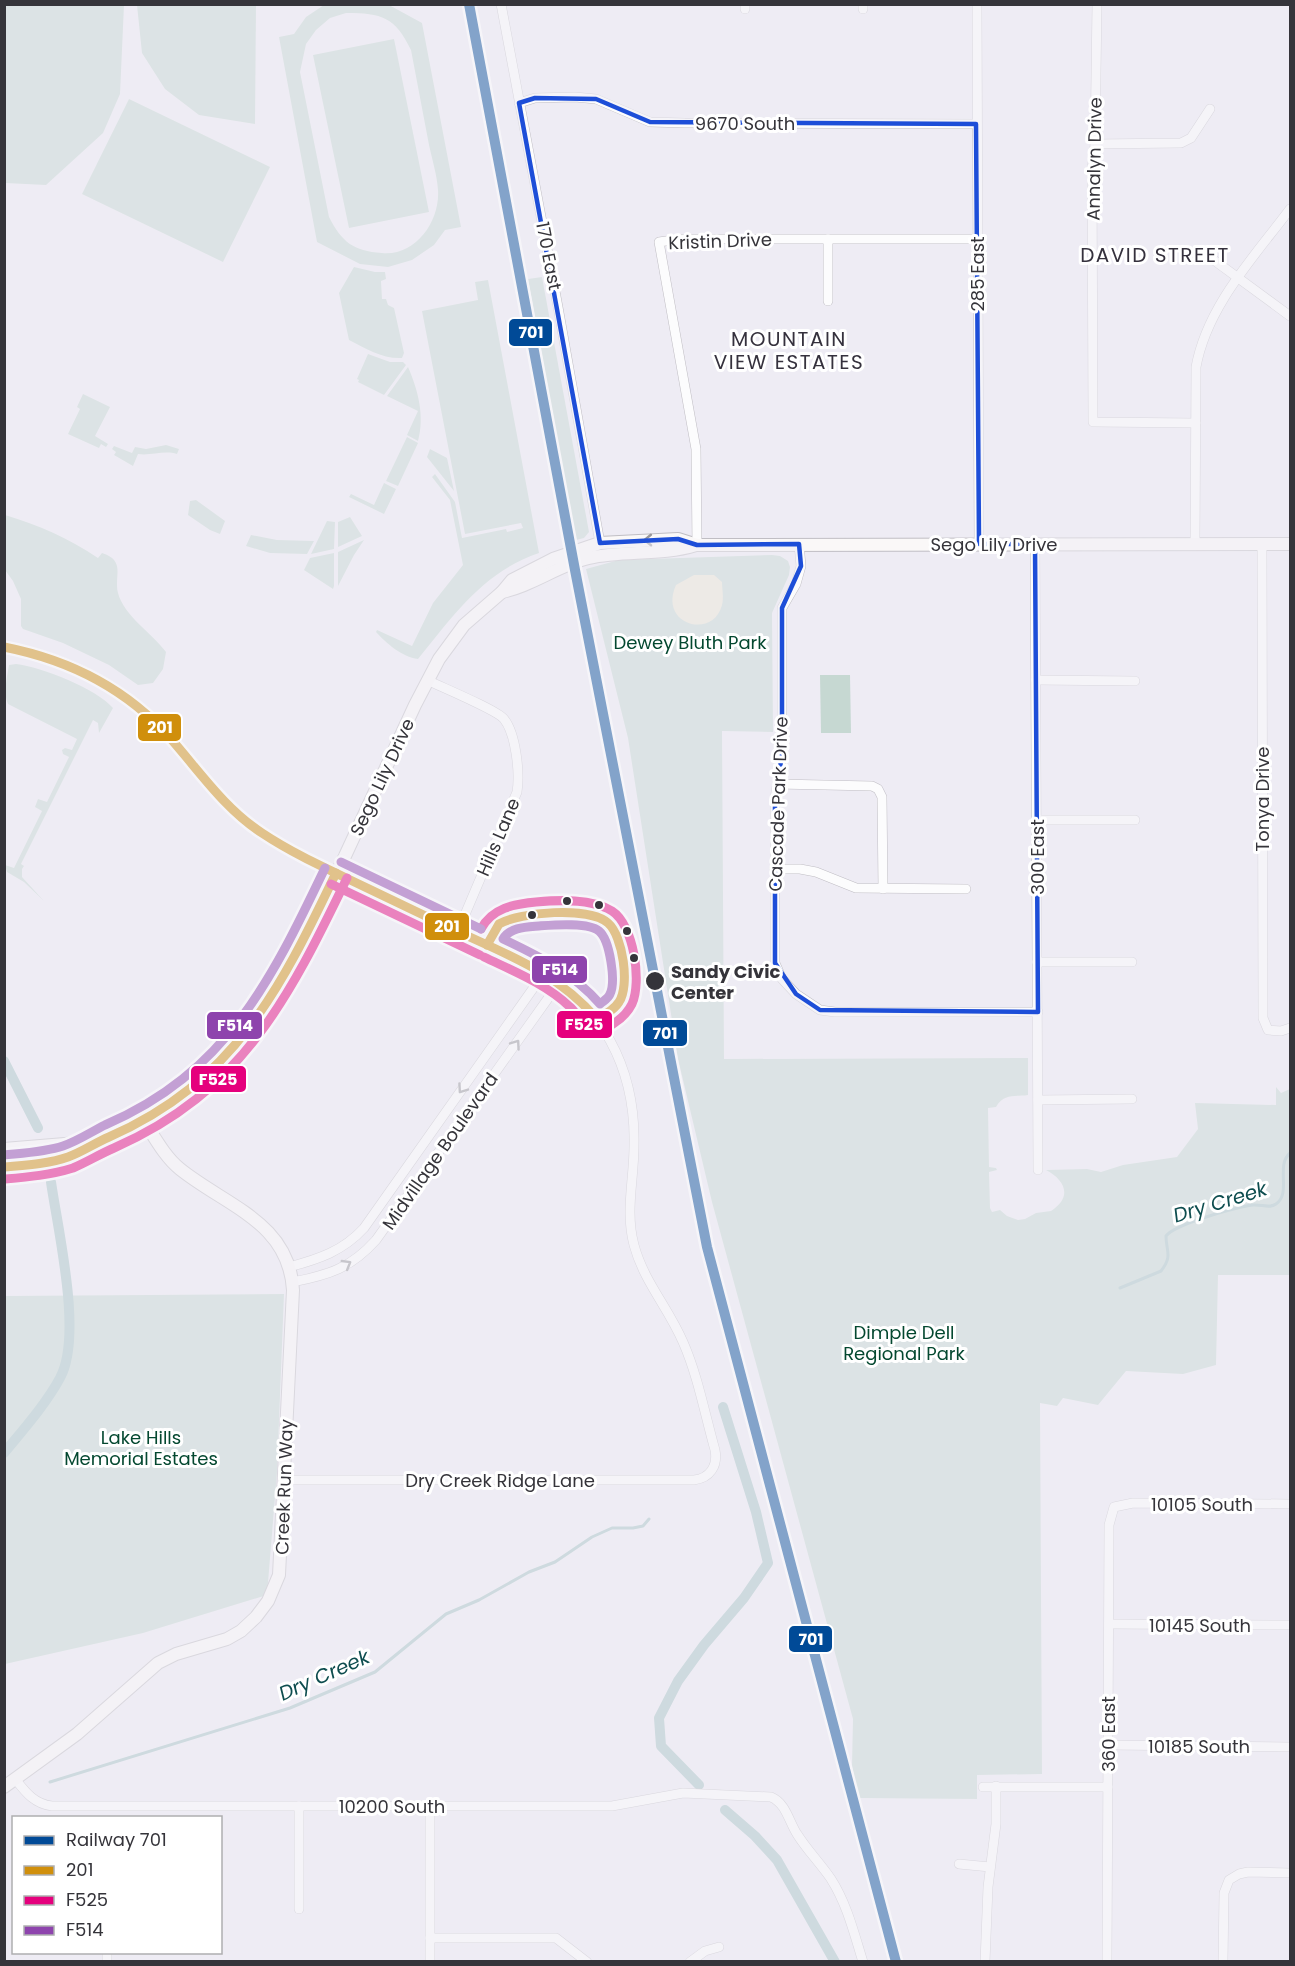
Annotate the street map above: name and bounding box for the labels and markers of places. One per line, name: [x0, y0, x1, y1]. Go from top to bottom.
unlabelled marker: [561, 895, 573, 907]
unlabelled marker: [593, 899, 605, 911]
unlabelled marker: [526, 909, 538, 921]
unlabelled marker: [621, 925, 633, 937]
unlabelled marker: [628, 952, 640, 964]
place label: Sandy Civic Center: [671, 959, 780, 1005]
marker: Sandy Civic Center: [644, 970, 666, 992]

